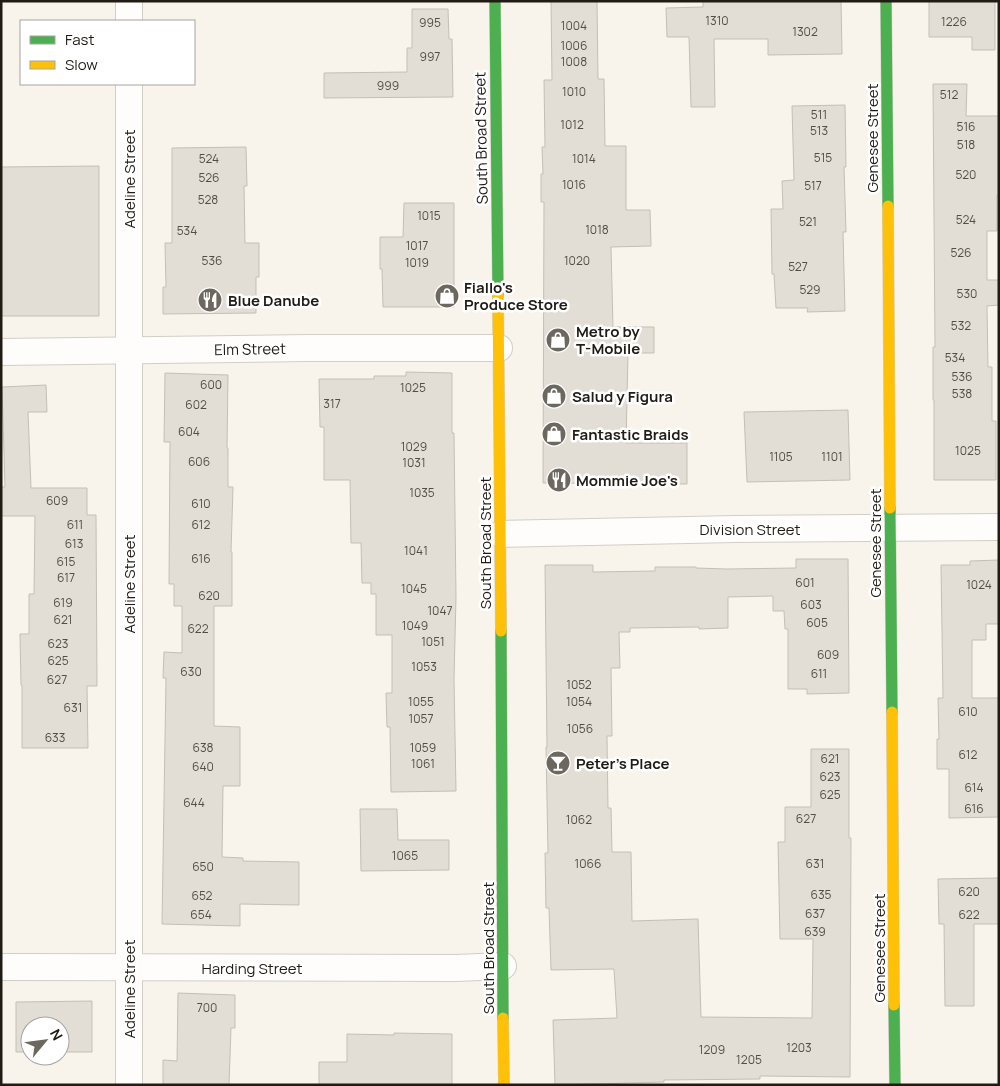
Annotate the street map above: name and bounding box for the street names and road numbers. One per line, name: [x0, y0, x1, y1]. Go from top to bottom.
street label: South Broad Street: [469, 72, 493, 204]
street label: Genesee Street: [862, 83, 883, 193]
street label: Adeline Street: [119, 130, 140, 228]
street label: Elm Street: [214, 338, 286, 360]
street label: South Broad Street: [475, 477, 496, 609]
street label: Genesee Street: [865, 488, 886, 598]
street label: Division Street: [700, 519, 800, 540]
street label: Adeline Street: [119, 535, 140, 633]
street label: South Broad Street: [478, 882, 499, 1014]
street label: Genesee Street: [869, 893, 890, 1003]
street label: Adeline Street: [119, 940, 140, 1038]
street label: Harding Street: [201, 958, 303, 979]

